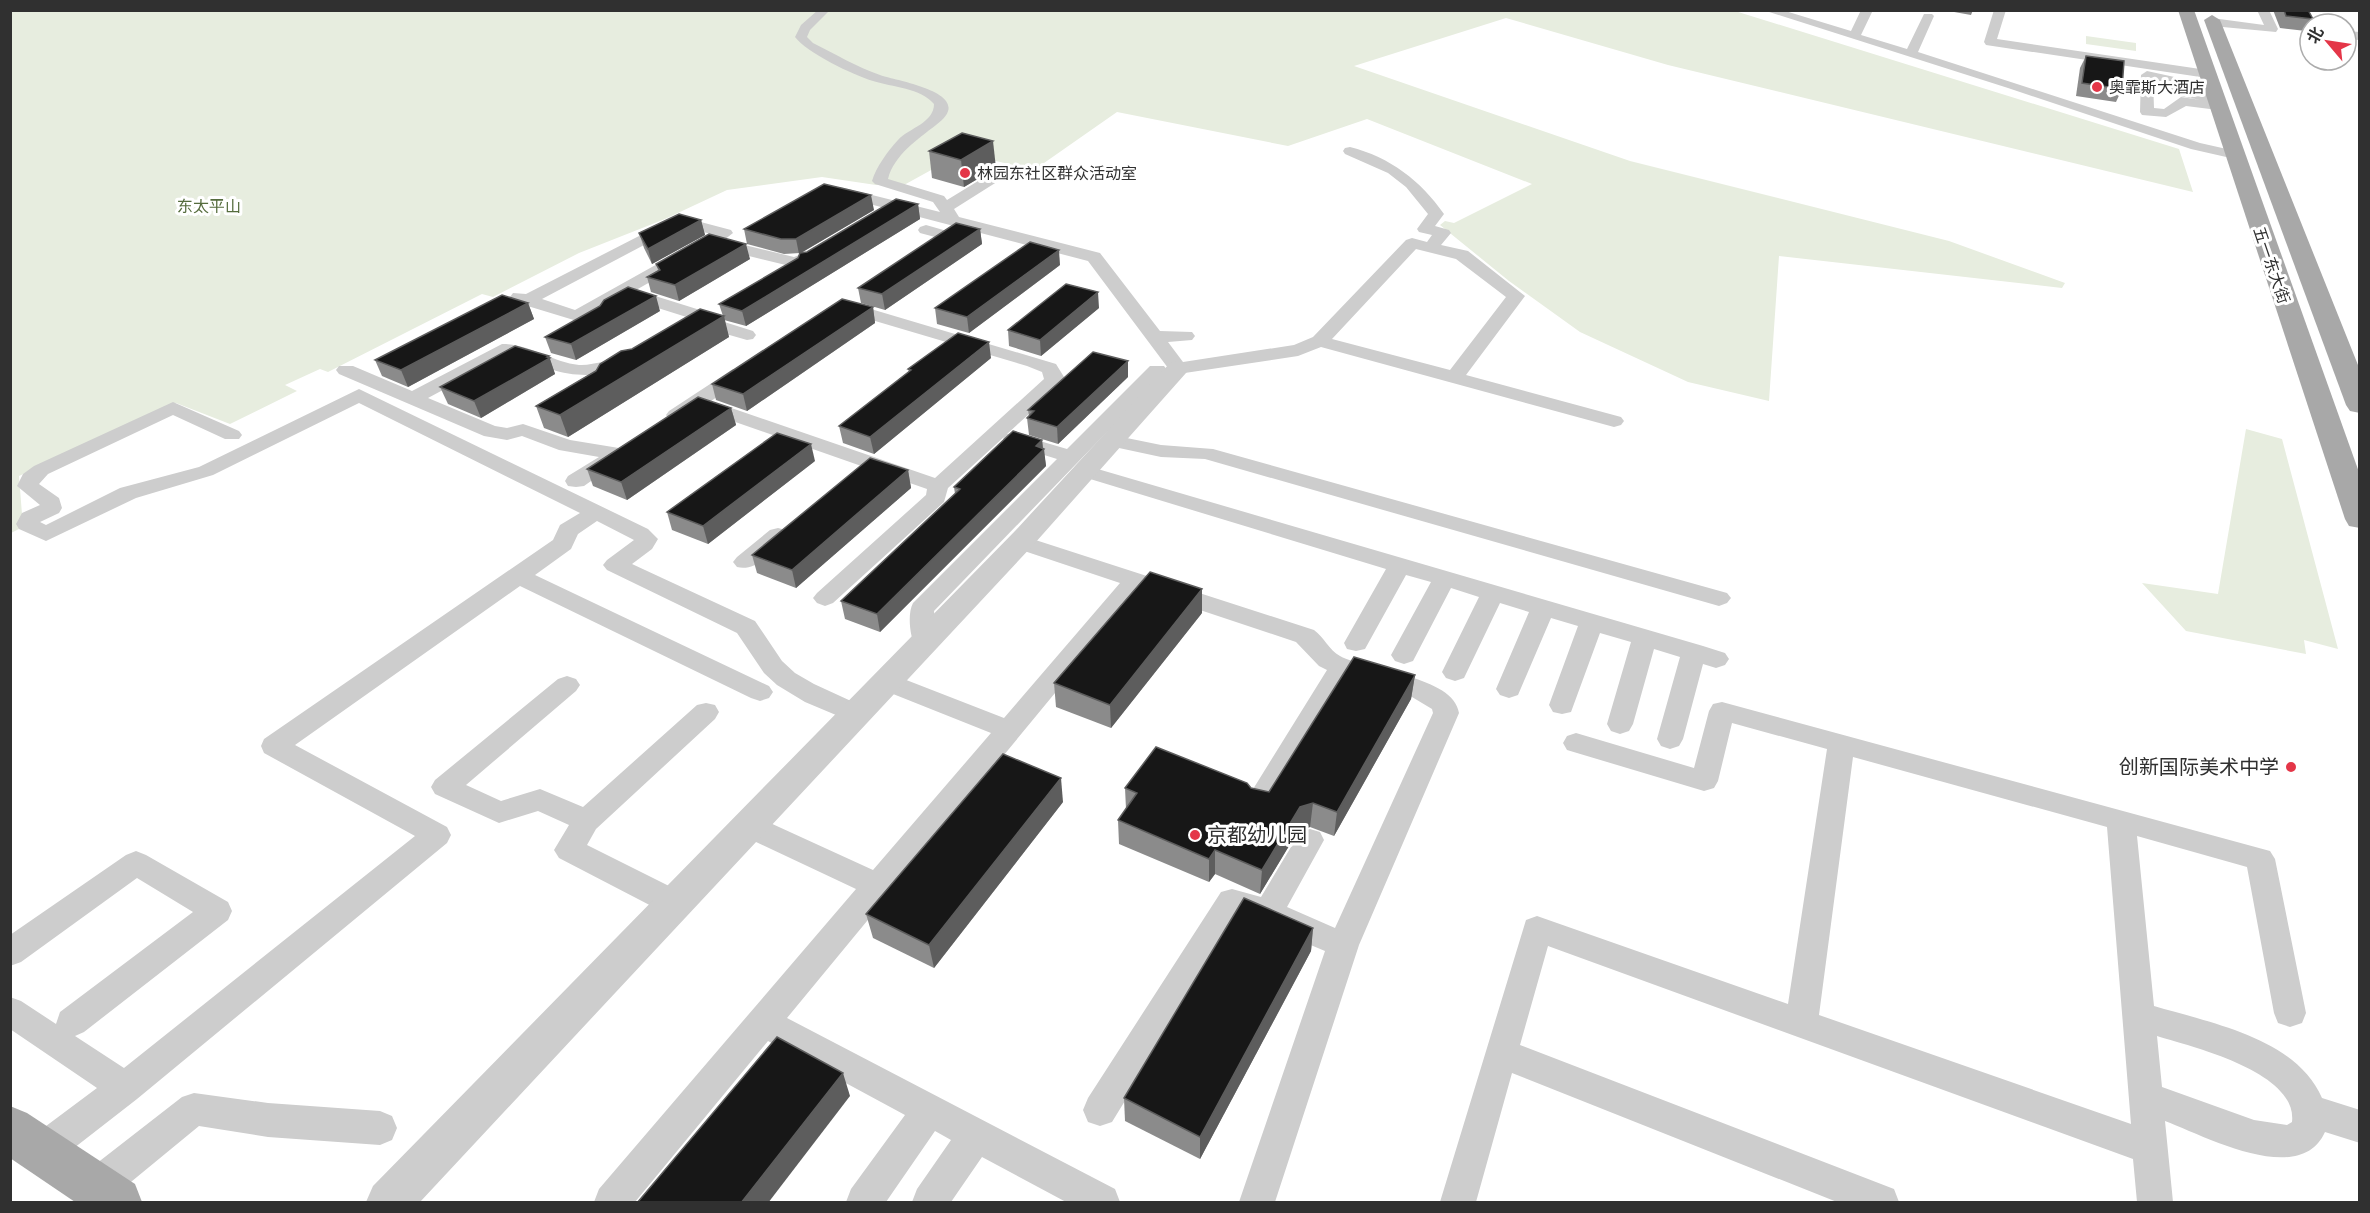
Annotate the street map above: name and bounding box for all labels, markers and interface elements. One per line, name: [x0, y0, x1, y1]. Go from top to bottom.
north arrow: [2298, 12, 2358, 72]
text: 北: [2304, 24, 2328, 47]
place label: 奥霏斯大酒店: [2109, 79, 2205, 98]
marker: 奥霏斯大酒店: [2090, 80, 2104, 94]
place label: 林园东社区群众活动室: [977, 165, 1137, 184]
marker: 林园东社区群众活动室: [958, 166, 972, 180]
park label: 东太平山: [177, 198, 241, 217]
street label: 五一东大街: [2249, 225, 2293, 306]
place label: 创新国际美术中学: [2119, 756, 2279, 780]
marker: 创新国际美术中学: [2284, 760, 2298, 774]
place label: 京都幼儿园: [1207, 824, 1307, 848]
marker: 京都幼儿园: [1188, 828, 1202, 842]

